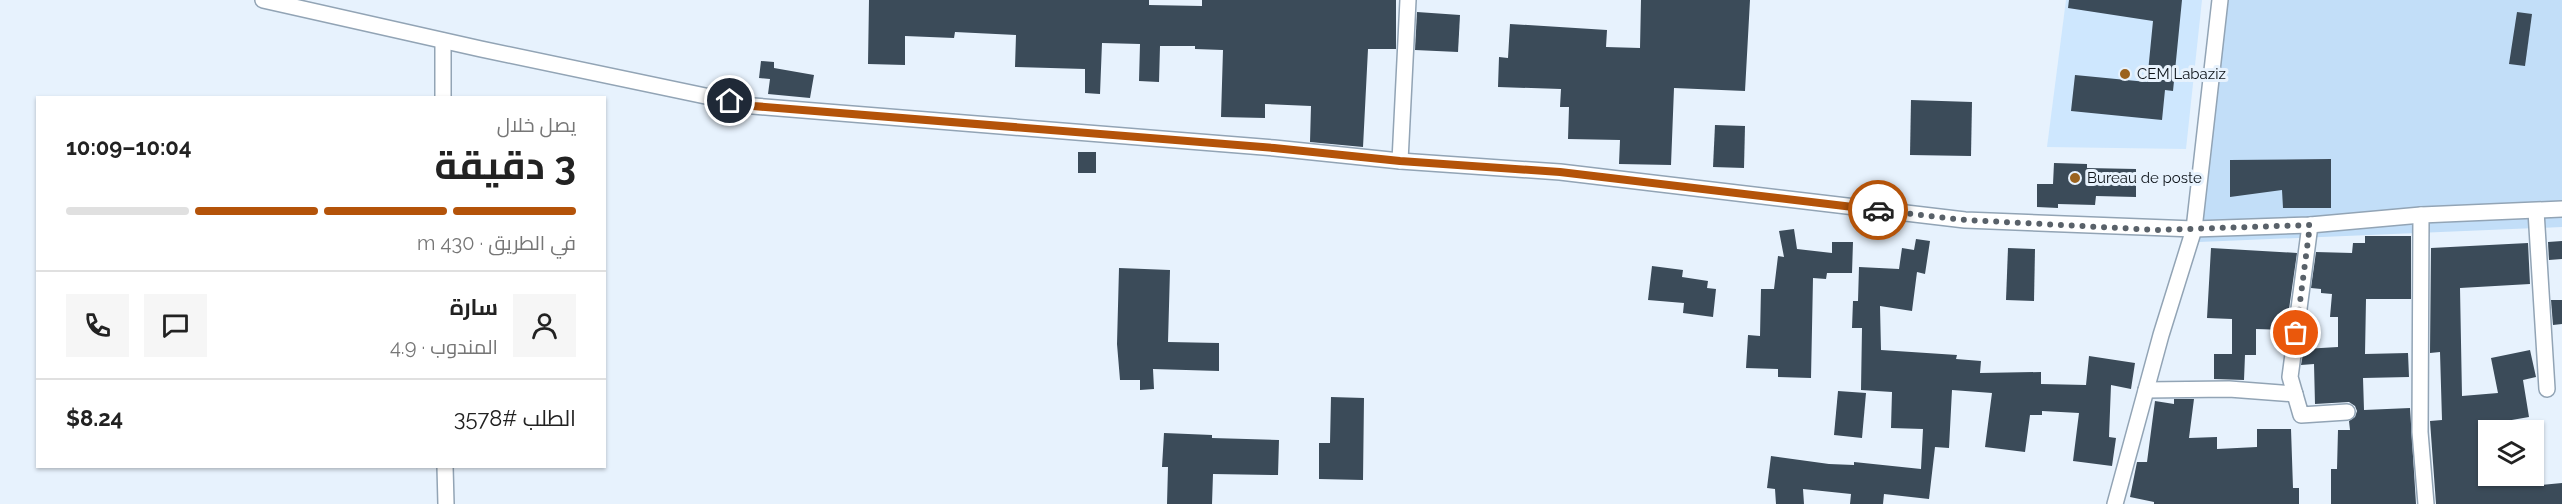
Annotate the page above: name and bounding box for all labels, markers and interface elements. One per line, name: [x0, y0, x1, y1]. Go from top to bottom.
place label: CEM Labaziz: [2137, 65, 2226, 83]
marker: CEM Labaziz: [2118, 67, 2132, 81]
pin: [704, 75, 755, 126]
icon: home: [713, 84, 746, 117]
text: يصل خلال: [497, 113, 576, 137]
text: 10:04–10:09: [66, 134, 191, 160]
text: 3 دقيقة: [435, 142, 576, 188]
place label: Bureau de poste: [2087, 169, 2202, 187]
marker: Bureau de poste: [2068, 171, 2082, 185]
courier: [1848, 180, 1908, 240]
icon: car: [1862, 194, 1895, 227]
text: في الطريق · 430 m: [417, 231, 576, 255]
button: phone: [66, 294, 129, 357]
button: chat: [144, 294, 207, 357]
text: سارة: [450, 294, 498, 320]
button: person: [513, 294, 576, 357]
pin: [2270, 307, 2321, 358]
icon: bag: [2279, 316, 2312, 349]
text: المندوب · 4.9: [390, 335, 498, 359]
text: $8.24: [66, 405, 123, 431]
text: الطلب #3578: [454, 405, 576, 431]
map controls: [2478, 420, 2544, 486]
button: layers: [2478, 420, 2544, 486]

